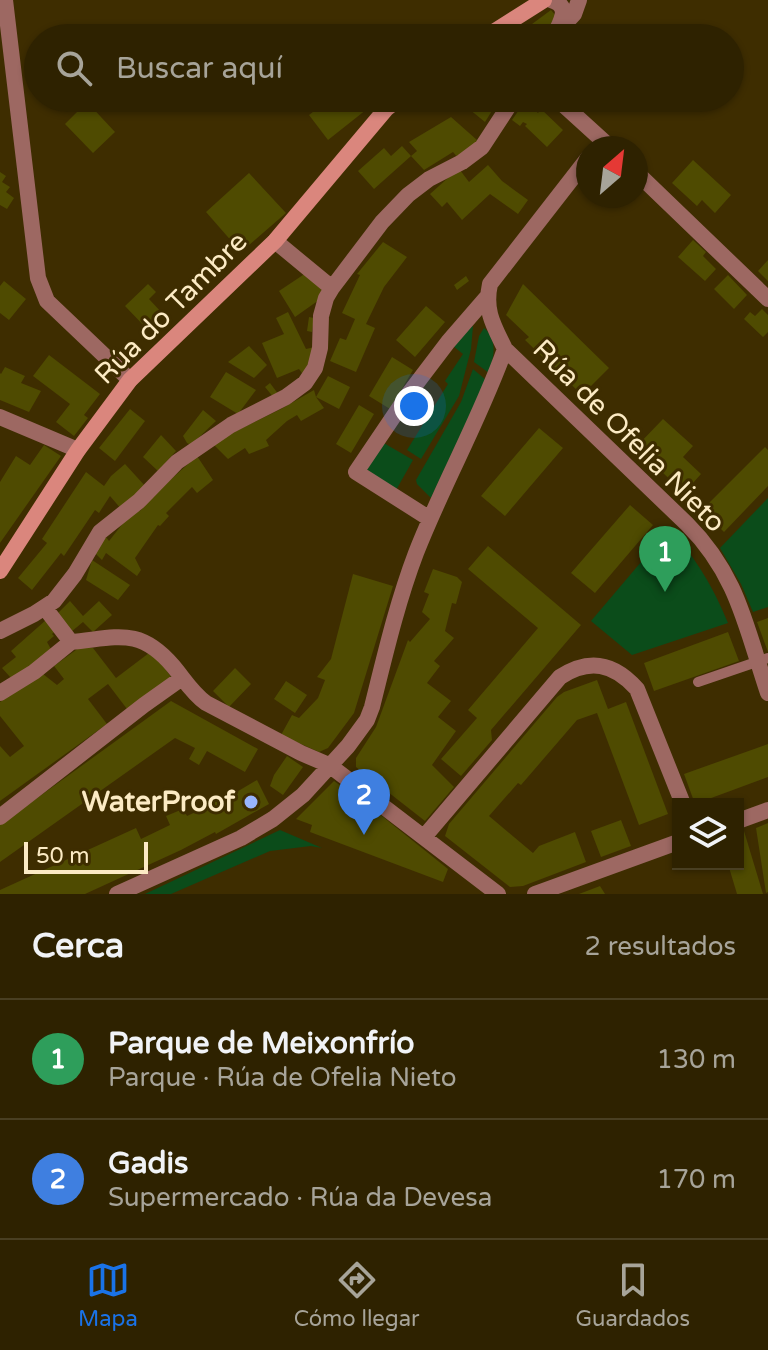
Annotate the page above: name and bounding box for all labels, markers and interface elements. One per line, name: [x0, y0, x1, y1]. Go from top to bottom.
search box: [24, 24, 744, 112]
icon: search: [52, 46, 96, 90]
text: Buscar aquí: [116, 50, 283, 87]
north arrow: [576, 136, 648, 208]
street label: Rúa do Tambre: [88, 225, 254, 391]
street label: Rúa de Ofelia Nieto: [525, 332, 733, 540]
your location: [394, 386, 434, 426]
pin: 1: [639, 526, 691, 592]
pin: 2: [338, 769, 390, 835]
place label: WaterProof: [82, 785, 236, 819]
marker: WaterProof: [242, 793, 260, 811]
map controls: [672, 798, 744, 870]
button: layers: [672, 798, 744, 870]
scale bar: [24, 838, 148, 874]
text: 50 m: [36, 843, 90, 869]
text: Cerca: [32, 926, 124, 967]
text: 2 resultados: [585, 931, 736, 962]
text: Parque de Meixonfrío: [108, 1025, 415, 1062]
text: 1: [50, 1044, 66, 1075]
text: 130 m: [656, 1044, 736, 1075]
text: Parque · Rúa de Ofelia Nieto: [108, 1062, 457, 1093]
text: Gadis: [108, 1145, 188, 1182]
text: 2: [50, 1164, 66, 1195]
text: 170 m: [656, 1164, 736, 1195]
text: Supermercado · Rúa da Devesa: [108, 1182, 492, 1213]
tab: Mapa: [78, 1258, 138, 1332]
tab: Cómo llegar: [294, 1258, 419, 1332]
tab: Guardados: [575, 1258, 690, 1332]

